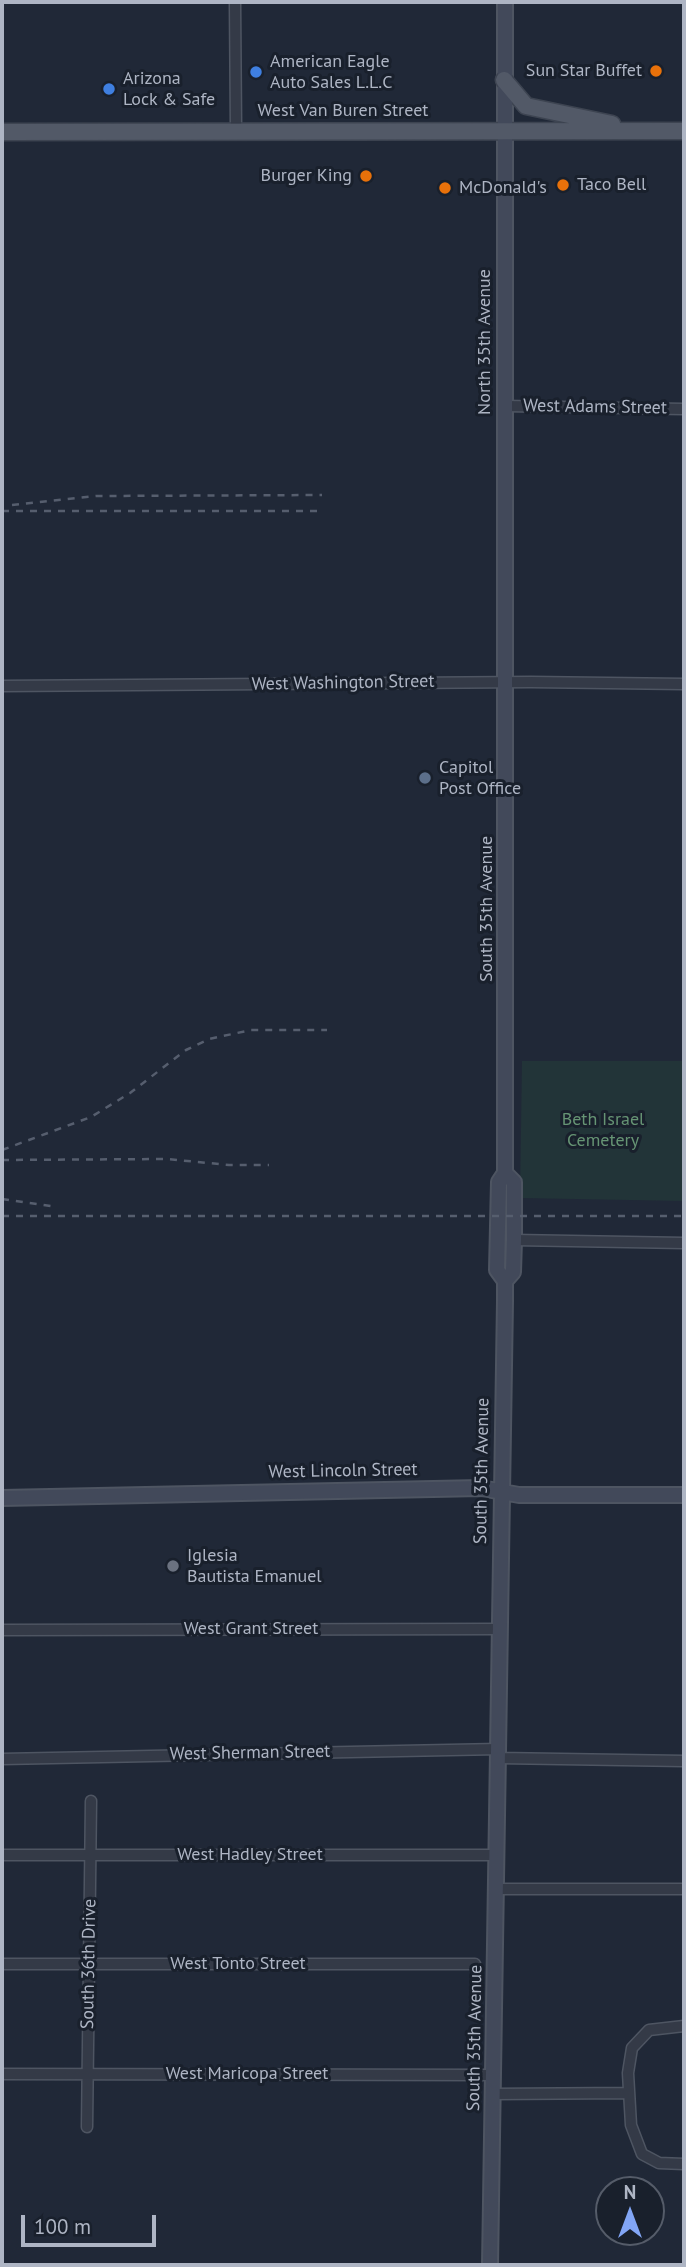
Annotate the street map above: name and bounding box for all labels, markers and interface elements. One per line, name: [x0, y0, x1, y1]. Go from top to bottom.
place label: American Eagle Auto Sales L.L.C: [270, 51, 392, 94]
place label: Sun Star Buffet: [526, 60, 642, 82]
marker: Sun Star Buffet: [648, 63, 664, 79]
marker: American Eagle Auto Sales L.L.C: [248, 64, 264, 80]
place label: Arizona Lock & Safe: [123, 68, 215, 110]
marker: Arizona Lock & Safe: [101, 81, 117, 97]
street label: West Van Buren Street: [258, 100, 428, 122]
place label: Burger King: [261, 165, 352, 187]
marker: Burger King: [358, 168, 374, 184]
place label: Taco Bell: [577, 174, 646, 196]
place label: McDonald's: [459, 177, 547, 199]
marker: Taco Bell: [555, 177, 571, 193]
marker: McDonald's: [437, 180, 453, 196]
street label: North 35th Avenue: [474, 269, 496, 415]
street label: West Adams Street: [523, 395, 667, 419]
street label: West Washington Street: [251, 671, 435, 695]
place label: Capitol Post Office: [439, 757, 521, 800]
marker: Capitol Post Office: [417, 770, 433, 786]
street label: South 35th Avenue: [476, 836, 498, 982]
park label: Beth Israel Cemetery: [562, 1109, 644, 1152]
street label: South 35th Avenue: [470, 1398, 494, 1544]
street label: West Lincoln Street: [268, 1459, 418, 1483]
place label: Iglesia Bautista Emanuel: [187, 1545, 322, 1588]
marker: Iglesia Bautista Emanuel: [165, 1558, 181, 1574]
street label: West Grant Street: [184, 1618, 318, 1640]
street label: West Sherman Street: [170, 1741, 330, 1765]
street label: West Hadley Street: [177, 1844, 323, 1866]
street label: South 36th Drive: [77, 1899, 101, 2029]
street label: West Tonto Street: [170, 1953, 306, 1975]
street label: South 35th Avenue: [463, 1965, 487, 2111]
street label: West Maricopa Street: [166, 2063, 328, 2085]
north arrow: [595, 2176, 665, 2246]
text: N: [624, 2180, 636, 2204]
scale bar: [24, 2200, 159, 2244]
text: 100 m: [34, 2213, 91, 2240]

